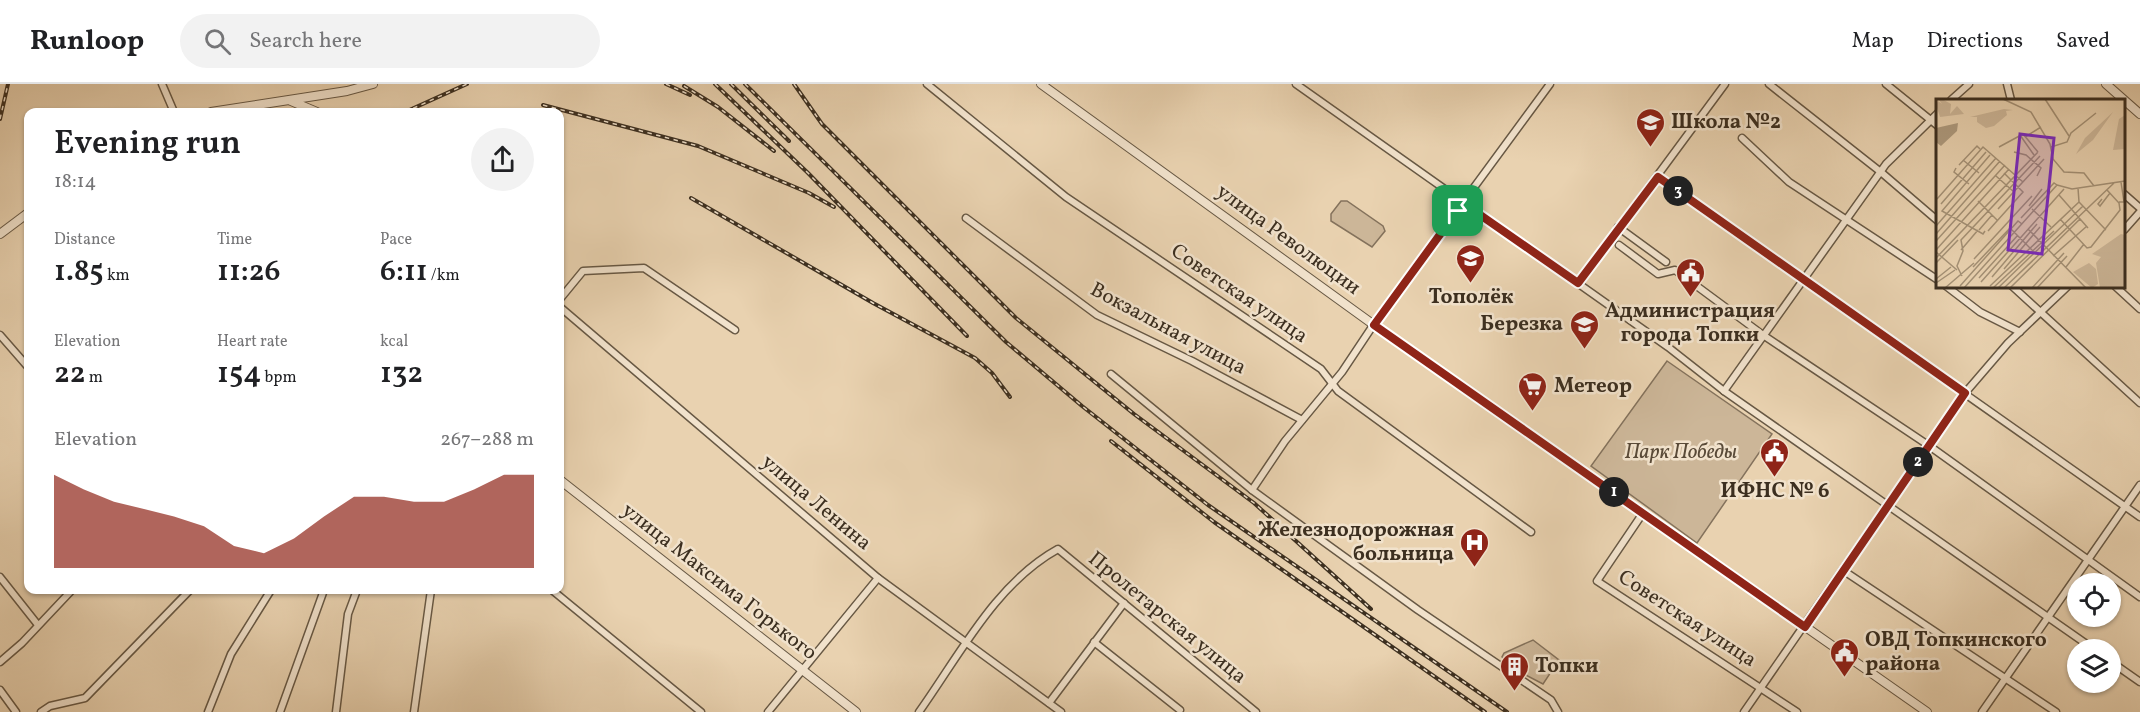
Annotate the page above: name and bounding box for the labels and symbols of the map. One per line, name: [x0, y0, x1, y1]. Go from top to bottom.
inset map: [1936, 99, 2125, 288]
school or university icon: Школа №2: [1634, 106, 1666, 148]
place label: Школа №2: [1671, 108, 1781, 137]
pin: 3: [1663, 176, 1693, 206]
street label: улица Революции: [1210, 178, 1366, 302]
pin: [1432, 185, 1483, 236]
street label: Советская улица: [1165, 237, 1313, 351]
school or university icon: Тополёк: [1455, 242, 1487, 284]
public building icon: Администрация города Топки: [1674, 256, 1706, 298]
street label: Вокзальная улица: [1085, 276, 1251, 382]
place label: Тополёк: [1429, 283, 1514, 312]
place label: Администрация города Топки: [1605, 297, 1775, 350]
school or university icon: Березка: [1568, 308, 1600, 350]
place label: Березка: [1480, 310, 1563, 339]
supermarket icon: Метеор: [1517, 370, 1549, 412]
place label: Метеор: [1554, 372, 1632, 401]
public building icon: ИФНС № 6: [1759, 436, 1791, 478]
park label: Парк Победы: [1625, 438, 1737, 467]
pin: 2: [1903, 447, 1933, 477]
street label: улица Ленина: [755, 448, 877, 558]
pin: 1: [1599, 477, 1629, 507]
place label: ИФНС № 6: [1721, 477, 1829, 506]
street label: улица Максима Горького: [615, 496, 823, 668]
place label: Железнодорожная больница: [1258, 516, 1454, 569]
hospital icon: Железнодорожная больница: [1459, 526, 1491, 568]
street label: Пролетарская улица: [1082, 545, 1252, 691]
street label: Советская улица: [1612, 563, 1762, 675]
place label: ОВД Топкинского района: [1865, 626, 2047, 679]
public building icon: ОВД Топкинского района: [1828, 636, 1860, 678]
building icon: Топки: [1498, 650, 1530, 692]
place label: Топки: [1535, 652, 1598, 681]

